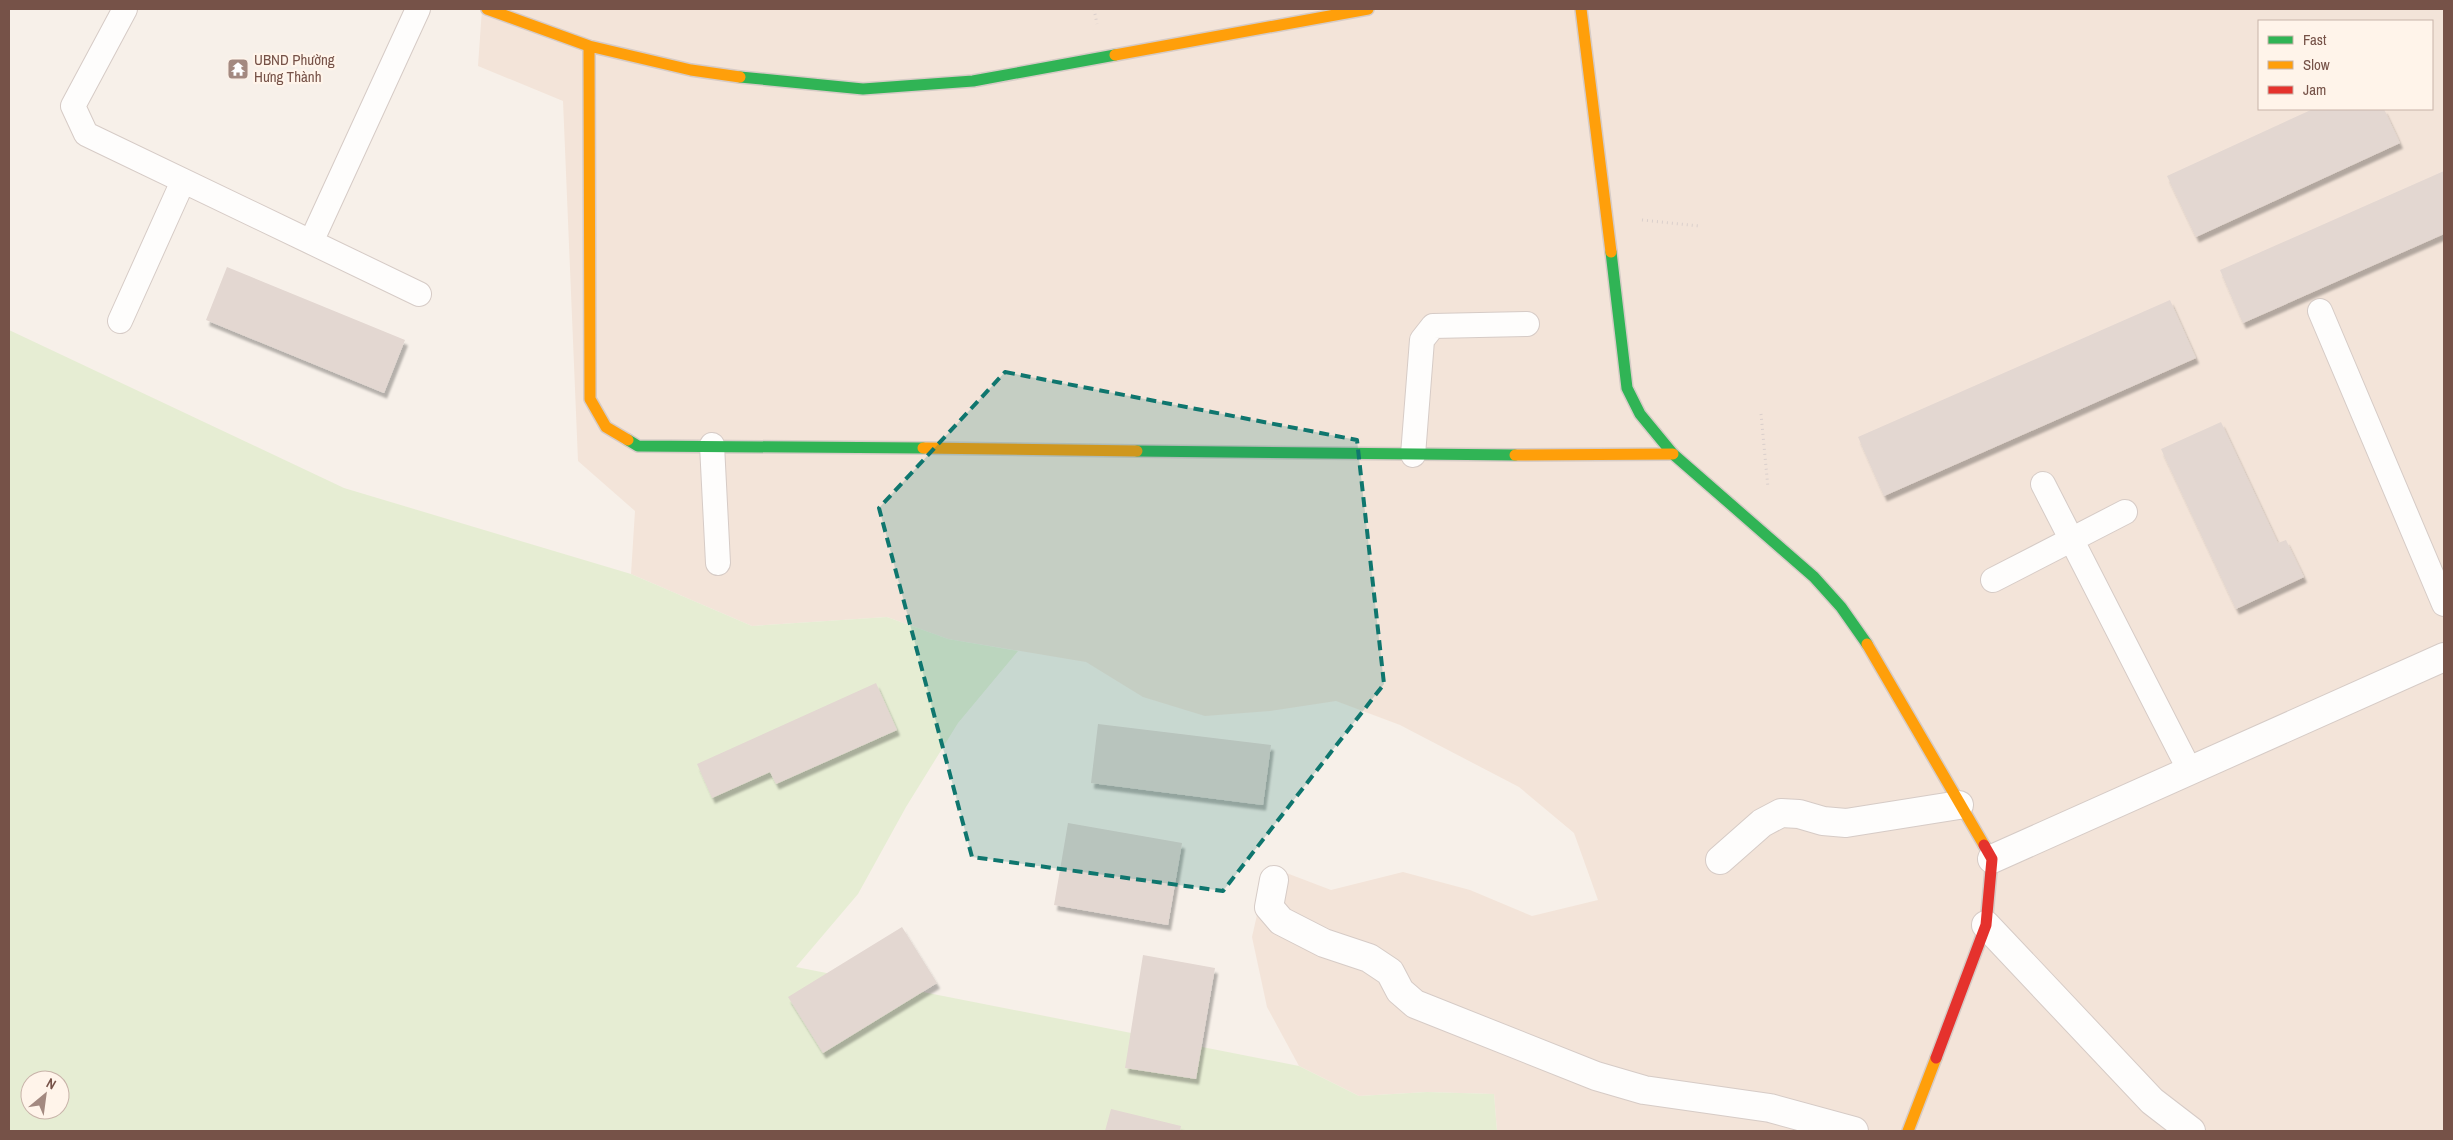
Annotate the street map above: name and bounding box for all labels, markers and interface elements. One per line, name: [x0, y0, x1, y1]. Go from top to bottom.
legend: [2258, 20, 2433, 110]
text: Fast: [2303, 29, 2327, 50]
place label: UBND Phường Hưng Thành: [254, 49, 335, 87]
text: Slow: [2303, 54, 2330, 75]
temple icon: UBND Phường Hưng Thành: [226, 57, 250, 81]
text: Jam: [2303, 79, 2326, 100]
north arrow: [20, 1070, 70, 1120]
text: N: [43, 1074, 59, 1094]

